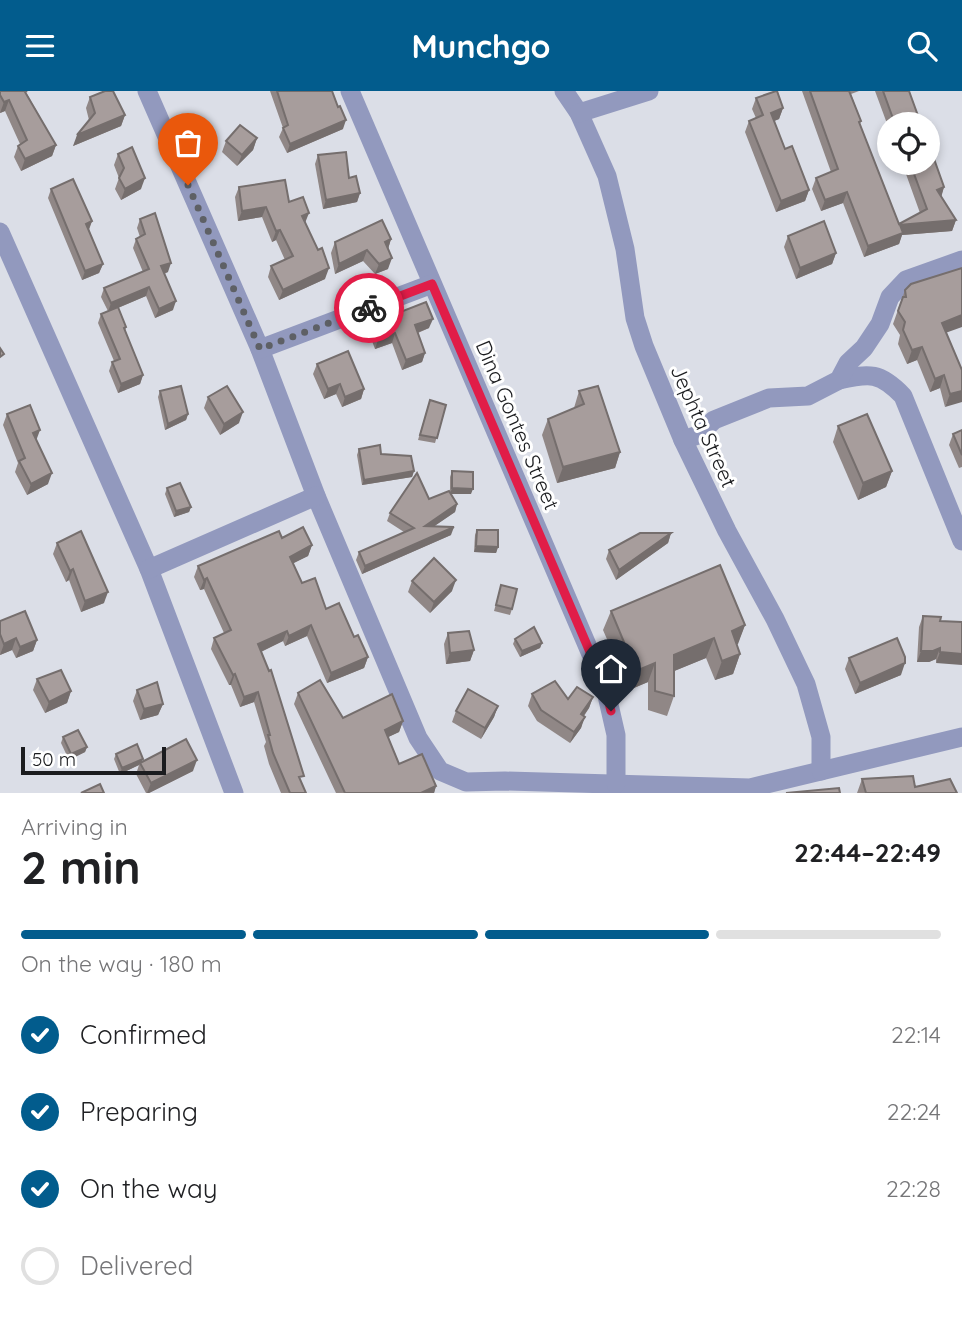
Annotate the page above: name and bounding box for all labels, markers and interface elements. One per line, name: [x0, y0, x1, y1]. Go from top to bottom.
text: Munchgo: [411, 26, 551, 66]
icon: menu: [21, 27, 59, 65]
icon: search: [903, 27, 941, 65]
map controls: [877, 112, 940, 175]
button: locate: [877, 112, 940, 175]
pin: [158, 113, 218, 185]
icon: bag: [169, 124, 207, 162]
courier: [334, 273, 404, 343]
icon: bike: [350, 289, 388, 327]
street label: Dina Gontes Street: [471, 336, 565, 514]
street label: Jephta Street: [665, 361, 743, 491]
pin: [581, 639, 641, 711]
icon: home: [592, 650, 630, 688]
scale bar: [21, 744, 166, 776]
text: 50 m: [32, 747, 76, 771]
text: Arriving in: [21, 812, 128, 841]
text: 22:44–22:49: [794, 836, 941, 869]
text: 2 min: [21, 838, 141, 896]
text: On the way · 180 m: [21, 949, 222, 978]
icon: check: [21, 1016, 59, 1054]
text: Confirmed: [80, 1018, 207, 1051]
text: 22:14: [891, 1020, 941, 1049]
icon: check: [21, 1093, 59, 1131]
text: Preparing: [80, 1095, 198, 1128]
text: 22:24: [887, 1097, 941, 1126]
icon: check: [21, 1170, 59, 1208]
text: On the way: [80, 1172, 218, 1205]
text: 22:28: [886, 1174, 941, 1203]
text: Delivered: [80, 1249, 193, 1282]

